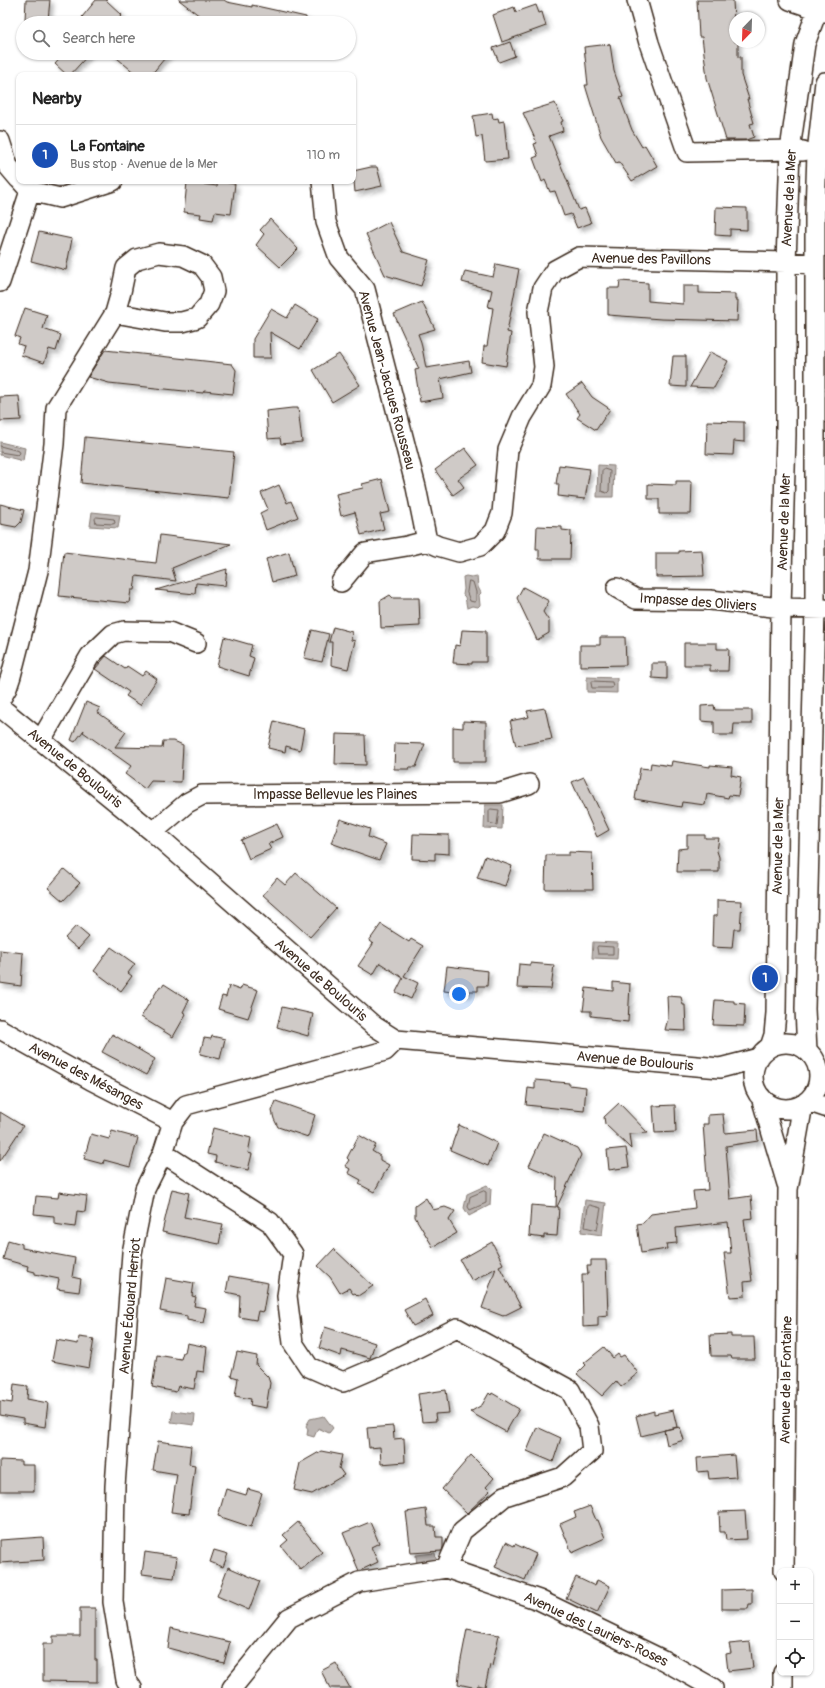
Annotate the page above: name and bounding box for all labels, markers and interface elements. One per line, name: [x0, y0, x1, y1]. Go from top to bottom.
north arrow: [729, 12, 765, 48]
search box: [16, 16, 356, 60]
icon: search: [30, 27, 52, 49]
text: Search here: [62, 29, 135, 48]
text: Nearby: [32, 88, 81, 109]
text: La Fontaine: [70, 137, 145, 156]
text: 1: [42, 147, 48, 163]
text: 110 m: [307, 147, 340, 163]
street label: Avenue de la Mer: [778, 149, 800, 247]
text: Bus stop · Avenue de la Mer: [70, 156, 218, 172]
street label: Avenue des Pavillons: [591, 249, 712, 269]
street label: Avenue Jean-Jacques Rousseau: [355, 288, 419, 472]
street label: Avenue de la Mer: [774, 473, 794, 571]
street label: Impasse des Oliviers: [639, 589, 758, 615]
street label: Avenue de Boulouris: [24, 725, 126, 812]
street label: Impasse Bellevue les Plaines: [253, 786, 418, 803]
street label: Avenue de la Mer: [769, 797, 787, 895]
street label: Avenue de Boulouris: [271, 935, 371, 1025]
pin: 1: [752, 963, 778, 993]
your location: [449, 984, 469, 1004]
street label: Avenue des Mésanges: [26, 1039, 147, 1114]
street label: Avenue de Boulouris: [576, 1047, 695, 1075]
street label: Avenue Édouard Herriot: [115, 1237, 144, 1375]
street label: Avenue de la Fontaine: [776, 1316, 796, 1444]
map controls: [777, 1568, 813, 1676]
button: +: [777, 1568, 813, 1604]
street label: Avenue des Lauriers-Roses: [521, 1588, 671, 1670]
button: −: [777, 1604, 813, 1640]
button: locate: [777, 1640, 813, 1676]

